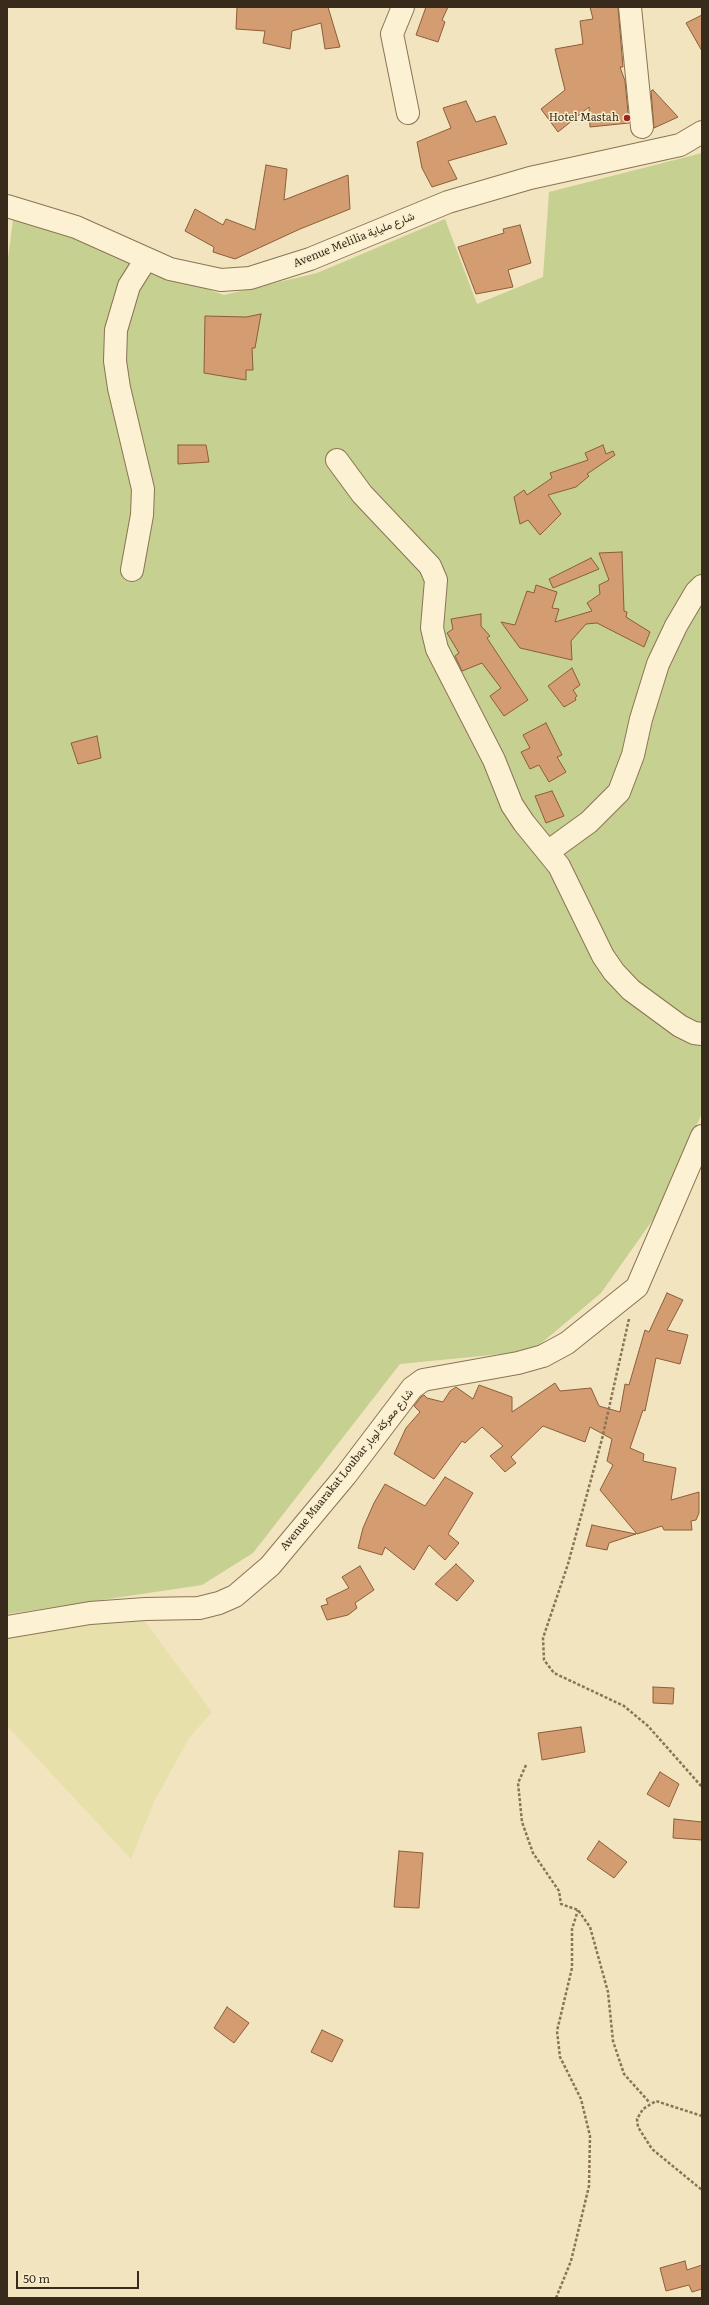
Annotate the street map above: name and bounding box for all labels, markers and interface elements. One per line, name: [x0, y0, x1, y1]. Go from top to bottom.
place label: Hotel Mastah: [549, 111, 619, 125]
marker: Hotel Mastah: [622, 113, 632, 123]
street label: Avenue Melilia شارع ملياية: [291, 210, 417, 270]
street label: Avenue Maarakat Loubar شارع معركة لوبار: [278, 1387, 416, 1553]
scale bar: [18, 2263, 141, 2289]
text: 50 m: [23, 2269, 50, 2287]

